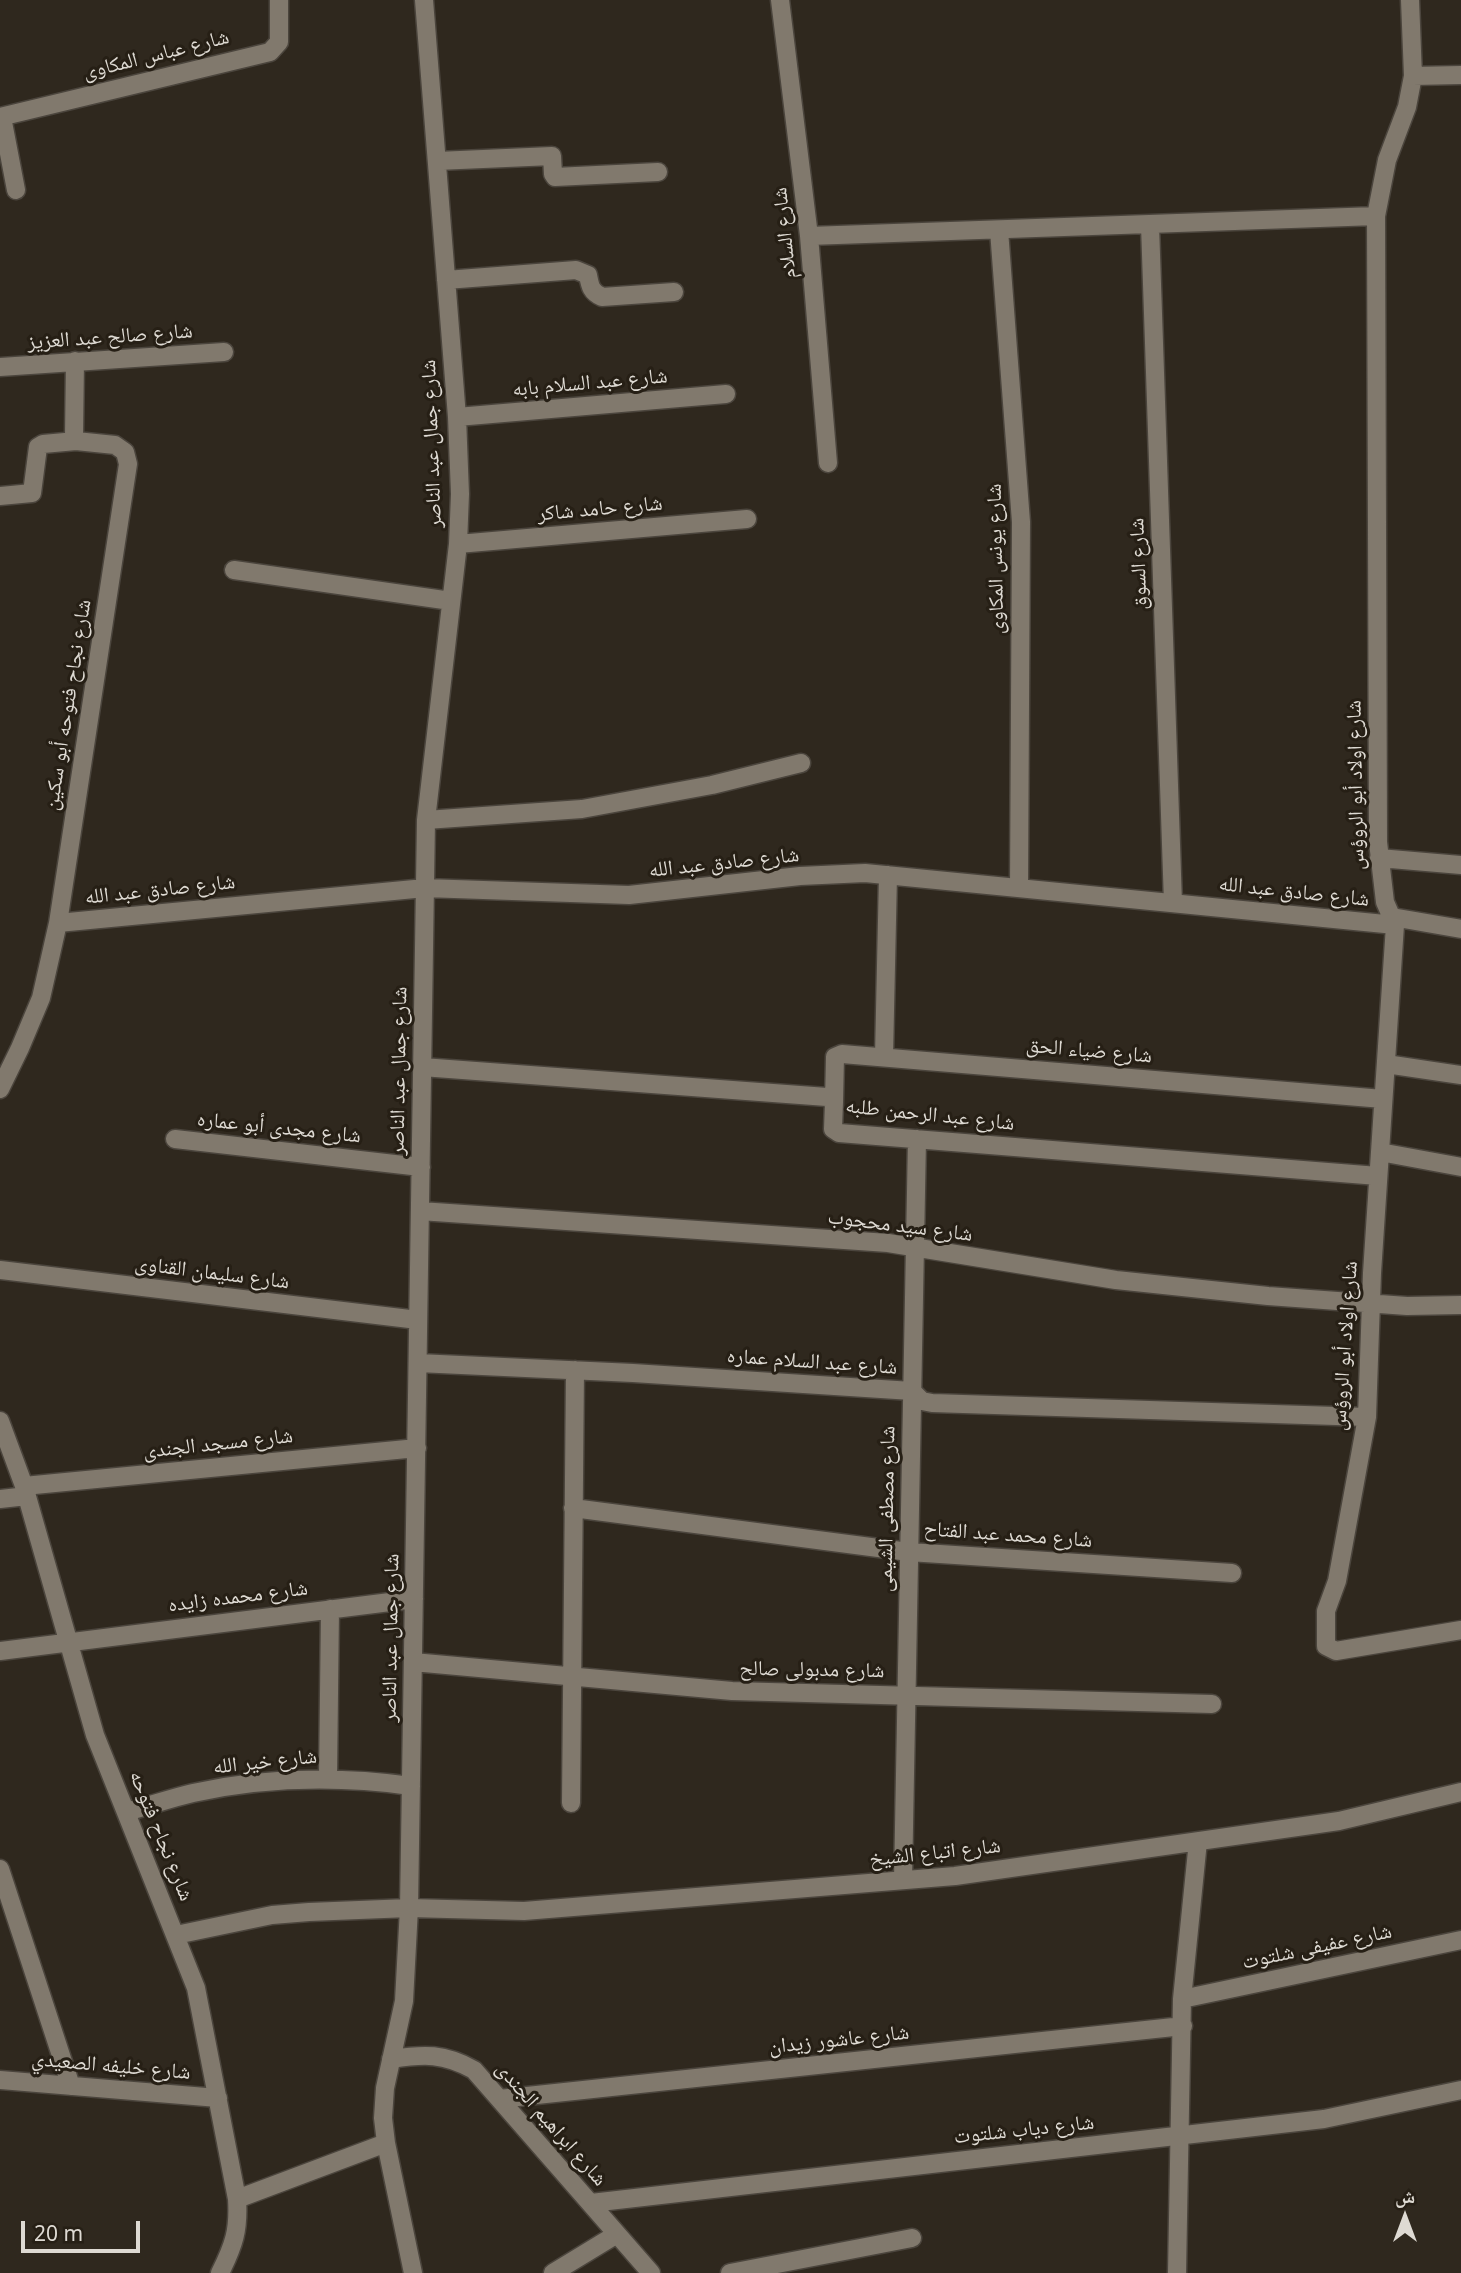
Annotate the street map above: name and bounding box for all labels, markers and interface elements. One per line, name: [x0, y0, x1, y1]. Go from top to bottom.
street label: شارع عباس المكاوى: [80, 25, 232, 85]
street label: شارع السلام: [768, 186, 802, 280]
street label: شارع صالح عبد العزيز: [27, 319, 193, 355]
street label: شارع جمال عبد الناصر: [416, 359, 448, 529]
street label: شارع عبد السلام بابه: [511, 364, 669, 402]
street label: شارع يونس المكاوى: [982, 483, 1010, 635]
street label: شارع حامد شاكر: [536, 491, 664, 527]
street label: شارع السوق: [1125, 518, 1153, 610]
street label: شارع نجاح فتوحه أبو سكين: [39, 598, 97, 812]
street label: شارع اولاد أبو الروؤس: [1342, 700, 1370, 870]
street label: شارع صادق عبد الله: [648, 843, 800, 883]
street label: شارع صادق عبد الله: [84, 870, 236, 910]
street label: شارع صادق عبد الله: [1218, 872, 1370, 912]
street label: شارع جمال عبد الناصر: [385, 986, 413, 1156]
street label: شارع ضياء الحق: [1025, 1033, 1153, 1069]
street label: شارع عبد الرحمن طلبه: [844, 1094, 1016, 1136]
street label: شارع مجدى أبو عماره: [196, 1107, 362, 1149]
street label: شارع سيد محجوب: [826, 1205, 974, 1247]
street label: شارع سليمان القناوى: [133, 1251, 291, 1295]
street label: شارع اولاد أبو الروؤس: [1326, 1260, 1364, 1432]
street label: شارع عبد السلام عماره: [726, 1343, 898, 1381]
street label: شارع مسجد الجندى: [142, 1424, 294, 1464]
street label: شارع مصطفى الشيمى: [873, 1426, 901, 1592]
street label: شارع محمد عبد الفتاح: [923, 1517, 1093, 1553]
street label: شارع جمال عبد الناصر: [377, 1553, 405, 1723]
street label: شارع محمده زايده: [167, 1576, 309, 1618]
street label: شارع مدبولى صالح: [739, 1656, 885, 1684]
street label: شارع خير الله: [212, 1744, 318, 1780]
street label: شارع نجاح فتوحه: [123, 1767, 199, 1905]
street label: شارع اتباع الشيخ: [868, 1834, 1002, 1872]
street label: شارع عفيفى شلتوت: [1240, 1919, 1394, 1975]
street label: شارع عاشور زيدان: [768, 2020, 910, 2060]
street label: شارع خليفه الصعيدي: [30, 2046, 192, 2086]
street label: شارع ابراهيم الجندى: [490, 2057, 612, 2191]
street label: شارع دياب شلتوت: [953, 2110, 1095, 2150]
north arrow: [1370, 2182, 1440, 2252]
text: ش: [1395, 2183, 1415, 2209]
scale bar: [24, 2206, 144, 2250]
text: 20 m: [34, 2219, 83, 2247]

